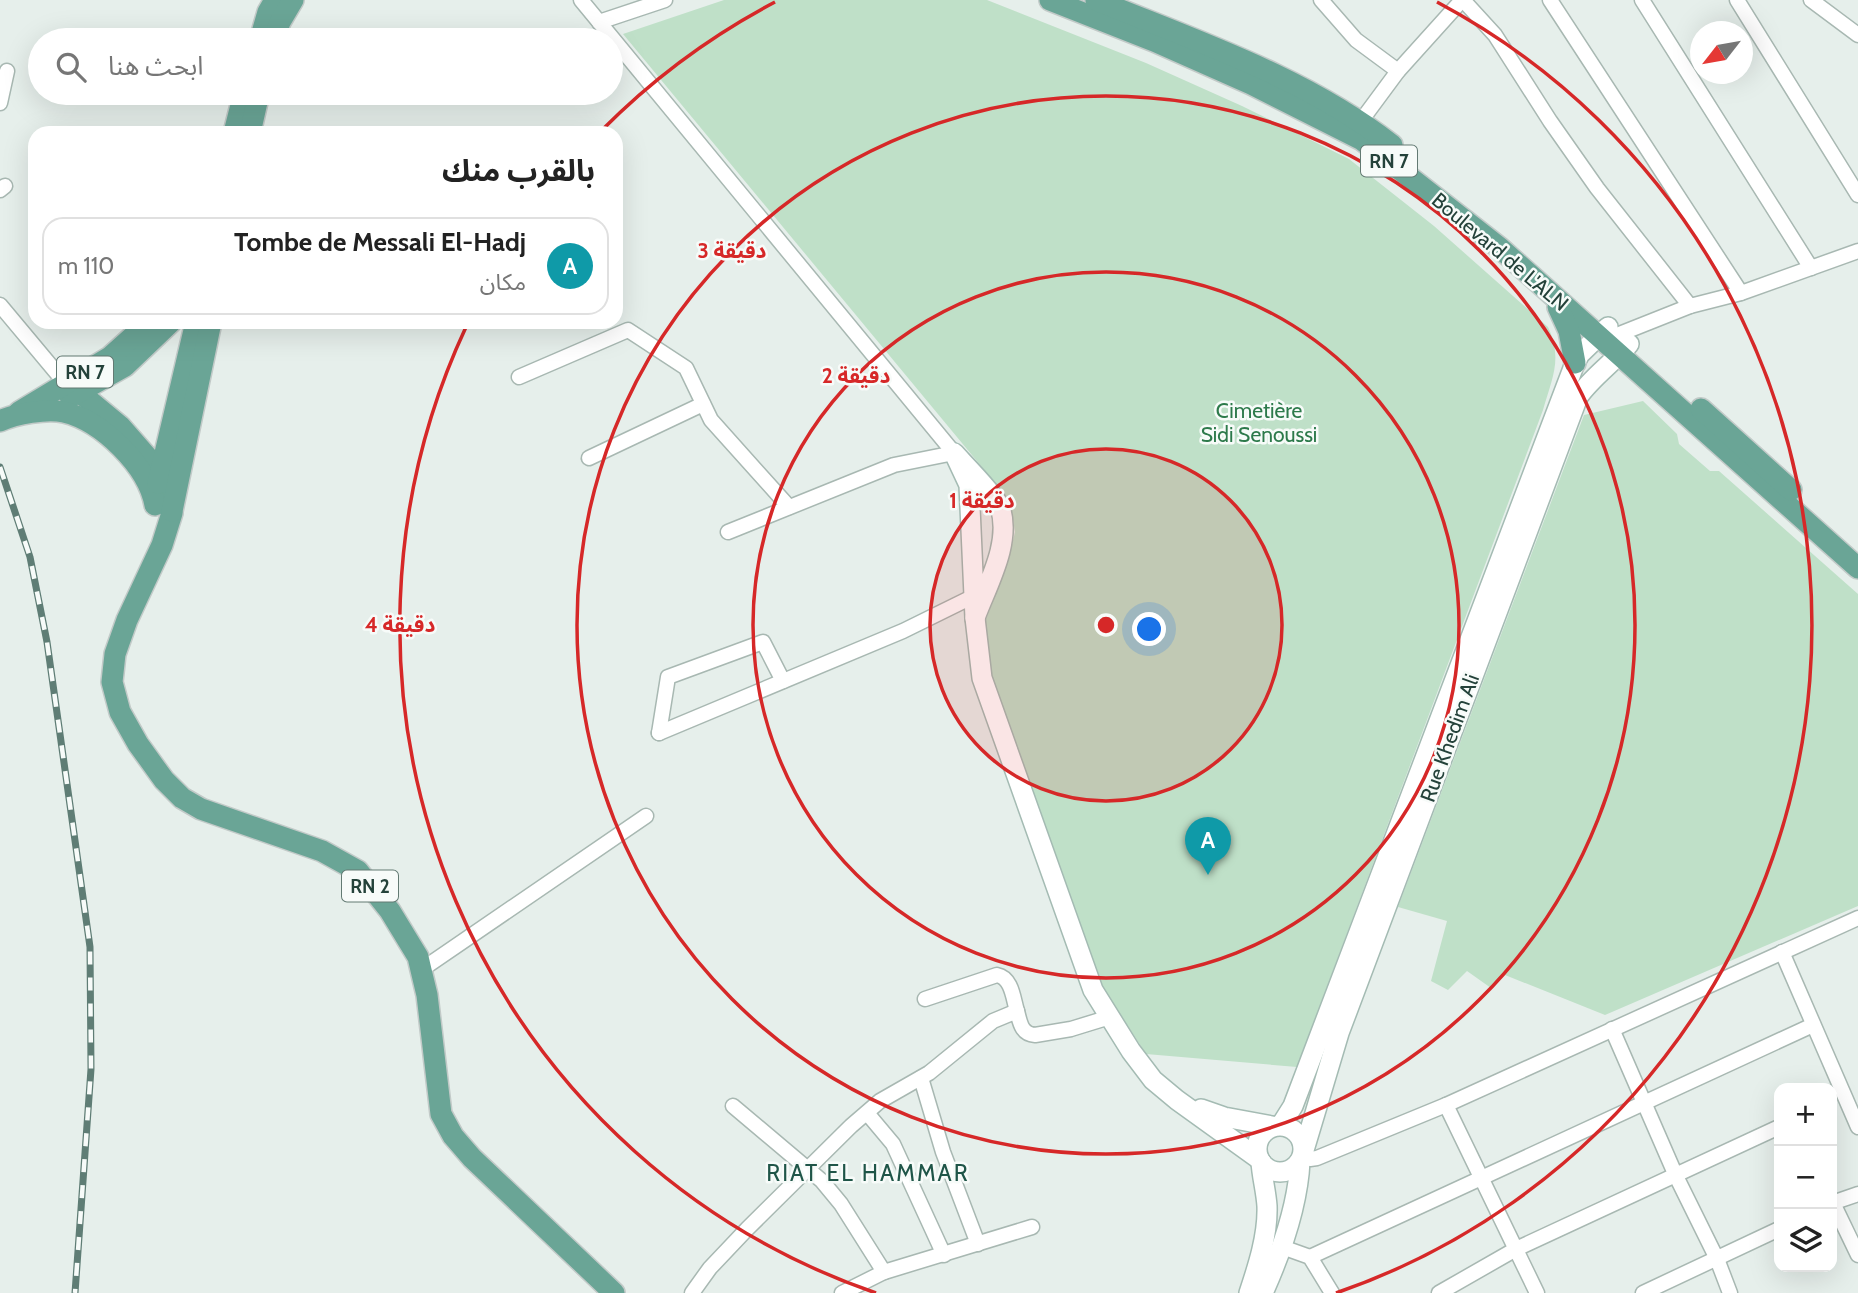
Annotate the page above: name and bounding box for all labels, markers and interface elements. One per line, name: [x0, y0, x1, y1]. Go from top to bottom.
north arrow: [1690, 21, 1753, 84]
search box: [28, 28, 623, 105]
icon: search: [52, 48, 90, 86]
text: ابحث هنا: [108, 50, 203, 82]
road number: RN 7: [1361, 146, 1417, 176]
text: بالقرب منك: [442, 152, 595, 189]
street label: Boulevard de L'ALN: [1427, 187, 1574, 316]
text: Tombe de Messali El-Hadj: [234, 226, 526, 258]
text: 3 دقيقة: [698, 238, 767, 263]
text: 110 m: [58, 252, 114, 280]
text: A: [563, 252, 577, 280]
text: مكان: [480, 268, 526, 296]
road number: RN 7: [57, 356, 113, 388]
text: 2 دقيقة: [822, 363, 890, 388]
park label: Cimetière Sidi Senoussi: [1201, 398, 1317, 447]
text: 1 دقيقة: [949, 488, 1015, 513]
text: 4 دقيقة: [365, 612, 435, 637]
your location: [1132, 612, 1166, 646]
centre of rings: [1094, 613, 1118, 637]
street label: Rue Khedim Ali: [1415, 670, 1484, 805]
pin: A: [1185, 817, 1231, 875]
road number: RN 2: [342, 870, 398, 902]
map controls: [1774, 1083, 1837, 1272]
button: +: [1774, 1083, 1837, 1146]
button: −: [1774, 1146, 1837, 1209]
district label: RIAT EL HAMMAR: [766, 1159, 970, 1187]
button: layers: [1774, 1209, 1837, 1272]

